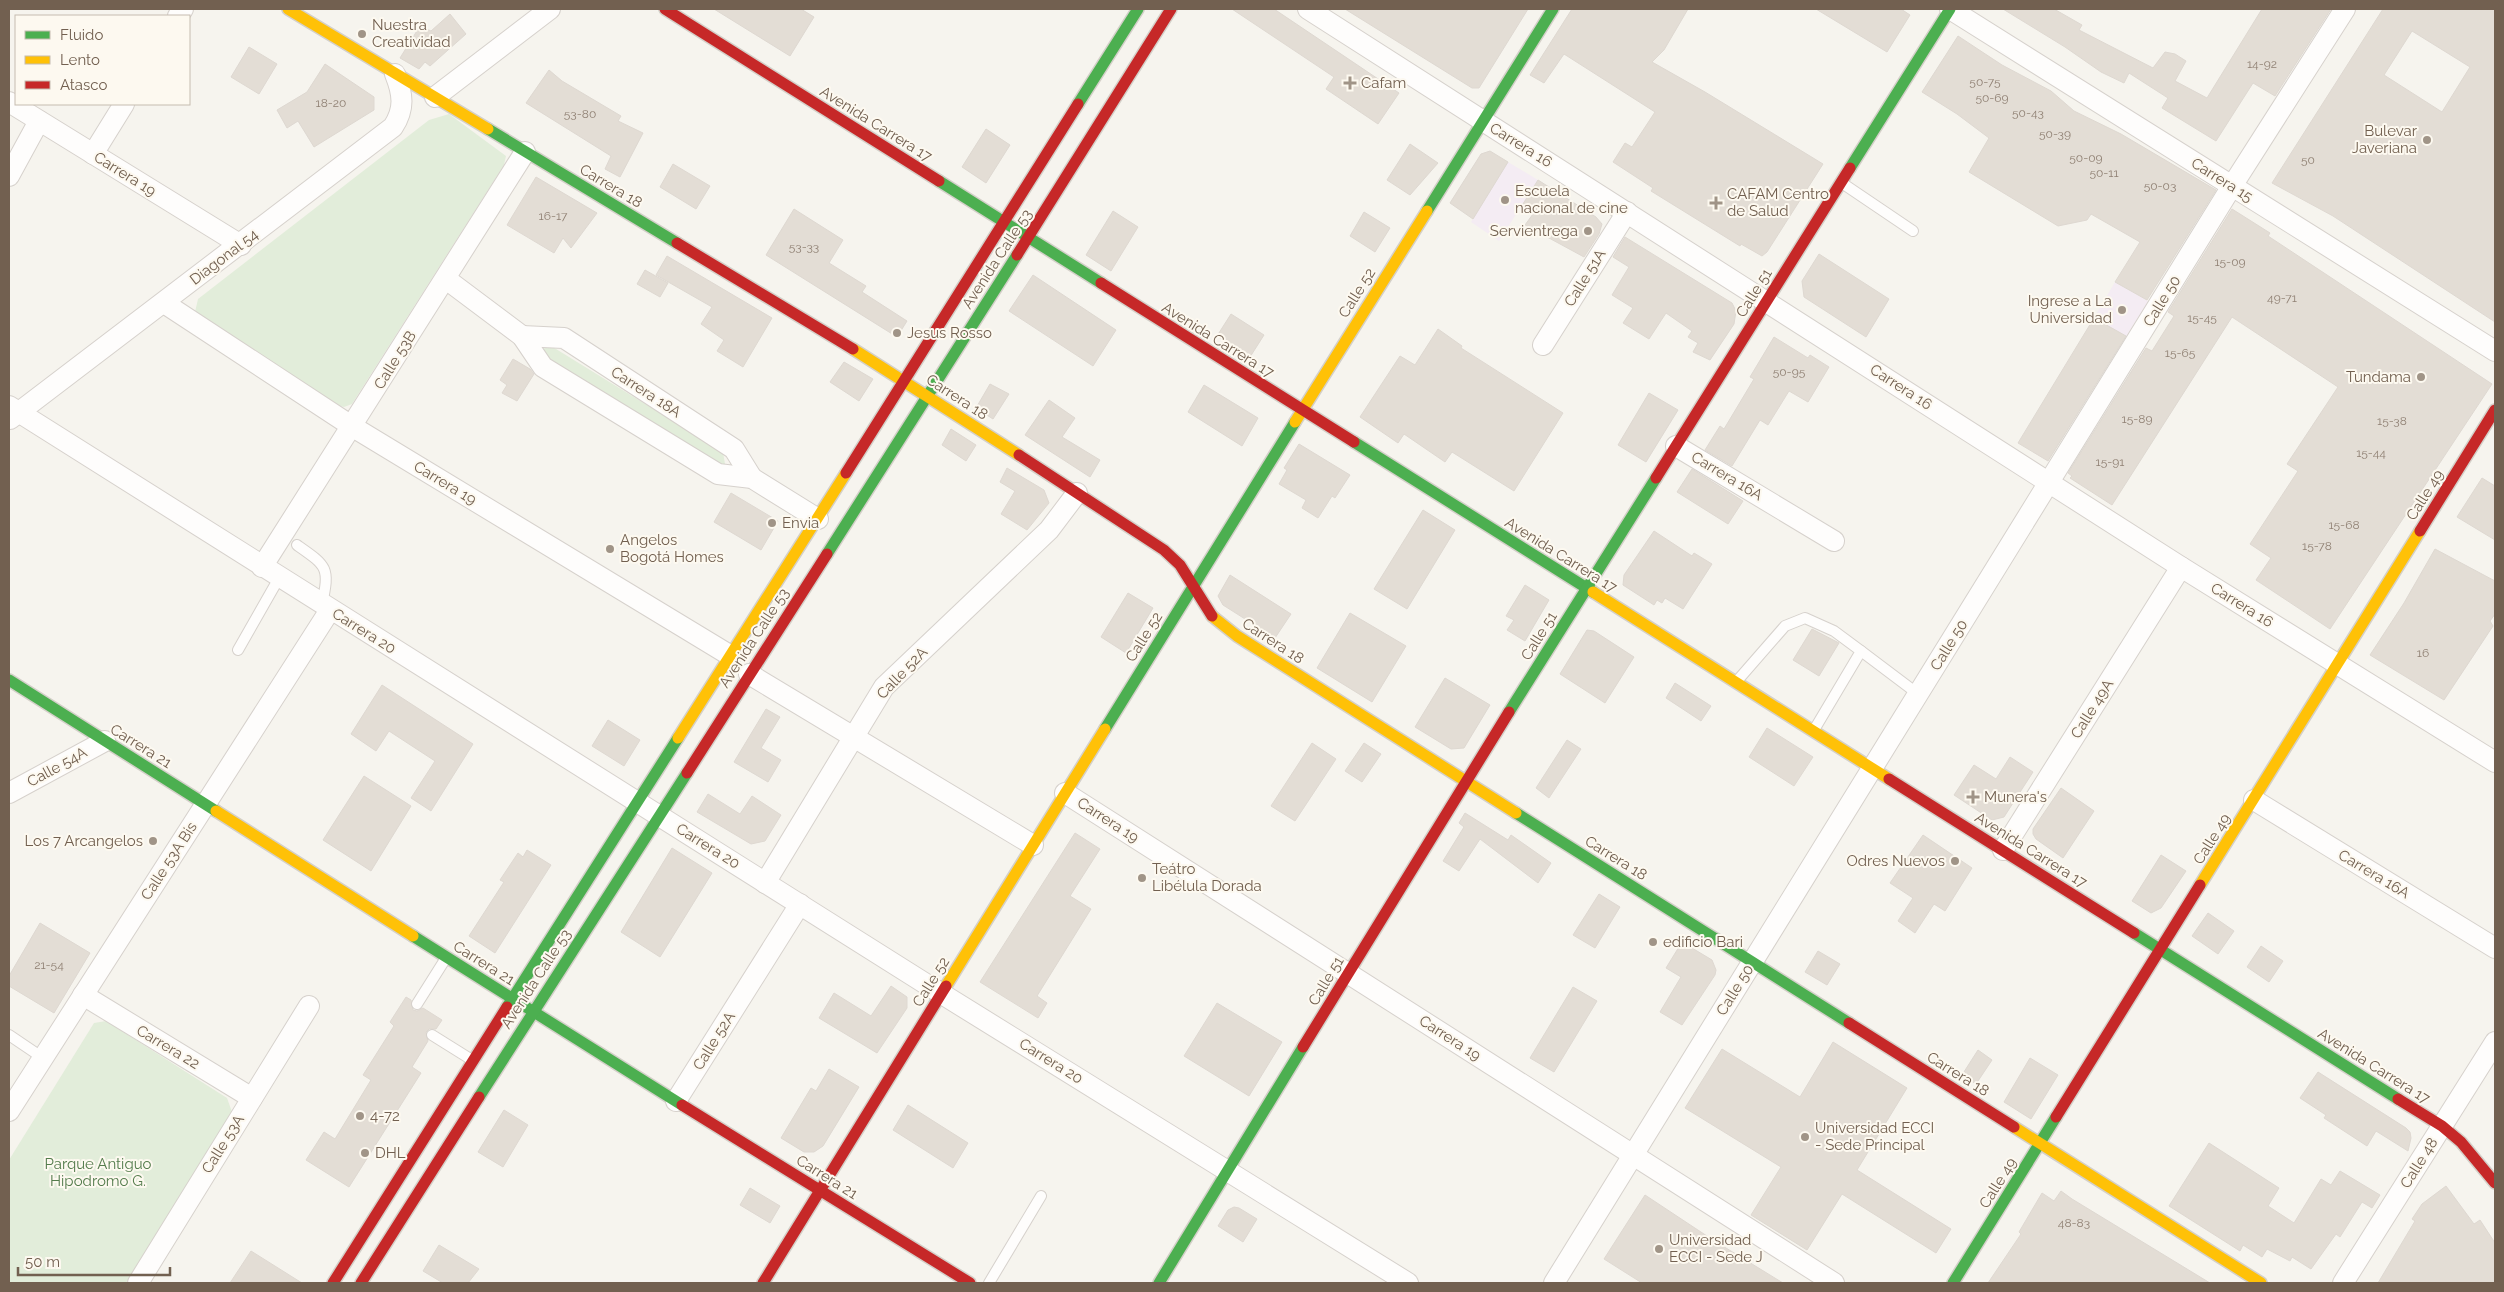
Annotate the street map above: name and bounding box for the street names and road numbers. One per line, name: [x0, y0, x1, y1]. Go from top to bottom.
street label: Avenida Carrera 17: [817, 82, 935, 166]
street label: Carrera 16: [1486, 119, 1556, 171]
street label: Carrera 19: [91, 148, 160, 200]
street label: Carrera 15: [2188, 154, 2256, 206]
street label: Carrera 18: [576, 160, 646, 212]
street label: Avenida Calle 53: [958, 206, 1036, 312]
street label: Diagonal 54: [186, 225, 262, 289]
street label: Calle 51A: [1560, 246, 1610, 310]
street label: Calle 52: [1335, 265, 1379, 321]
street label: Calle 51: [1732, 265, 1776, 321]
street label: Calle 50: [2139, 272, 2185, 330]
street label: Avenida Carrera 17: [1159, 298, 1277, 382]
street label: Calle 53B: [370, 327, 420, 393]
street label: Carrera 16: [1867, 360, 1935, 414]
street label: Carrera 18A: [608, 363, 684, 421]
street label: Carrera 18: [923, 370, 991, 424]
street label: Carrera 16A: [1688, 448, 1766, 504]
street label: Carrera 19: [410, 457, 480, 509]
street label: Calle 49: [2402, 466, 2448, 524]
street label: Avenida Carrera 17: [1502, 513, 1620, 597]
street label: Carrera 16: [2207, 579, 2277, 631]
street label: Avenida Calle 53: [715, 585, 793, 691]
street label: Carrera 20: [329, 604, 399, 658]
street label: Calle 51: [1517, 608, 1561, 664]
street label: Calle 52: [1122, 609, 1166, 665]
street label: Carrera 18: [1239, 614, 1307, 668]
street label: Calle 50: [1926, 616, 1972, 674]
street label: Calle 52A: [873, 643, 931, 703]
street label: Calle 49A: [2067, 676, 2117, 742]
street label: Carrera 21: [107, 720, 176, 772]
street label: Calle 54A: [24, 743, 90, 791]
street label: Carrera 19: [1074, 793, 1142, 847]
street label: Avenida Carrera 17: [1972, 808, 2090, 892]
street label: Calle 49: [2189, 810, 2235, 868]
street label: Calle 53A Bis: [137, 819, 201, 903]
street label: Carrera 20: [673, 819, 743, 873]
street label: Carrera 18: [1582, 832, 1651, 884]
street label: Carrera 16A: [2335, 846, 2413, 902]
street label: Avenida Calle 53: [497, 926, 575, 1032]
street label: Carrera 21: [450, 937, 519, 989]
street label: Calle 51: [1304, 953, 1348, 1009]
street label: Calle 52: [909, 954, 953, 1010]
street label: Calle 50: [1712, 961, 1758, 1019]
street label: Calle 52A: [689, 1009, 739, 1073]
street label: Carrera 19: [1416, 1011, 1484, 1065]
street label: Carrera 22: [133, 1021, 203, 1073]
street label: Avenida Carrera 17: [2315, 1024, 2433, 1108]
street label: Carrera 20: [1016, 1034, 1086, 1088]
street label: Carrera 18: [1924, 1048, 1993, 1100]
street label: Calle 53A: [198, 1111, 248, 1177]
street label: Calle 48: [2396, 1134, 2442, 1192]
street label: Carrera 21: [793, 1151, 862, 1203]
street label: Calle 49: [1975, 1154, 2021, 1212]

